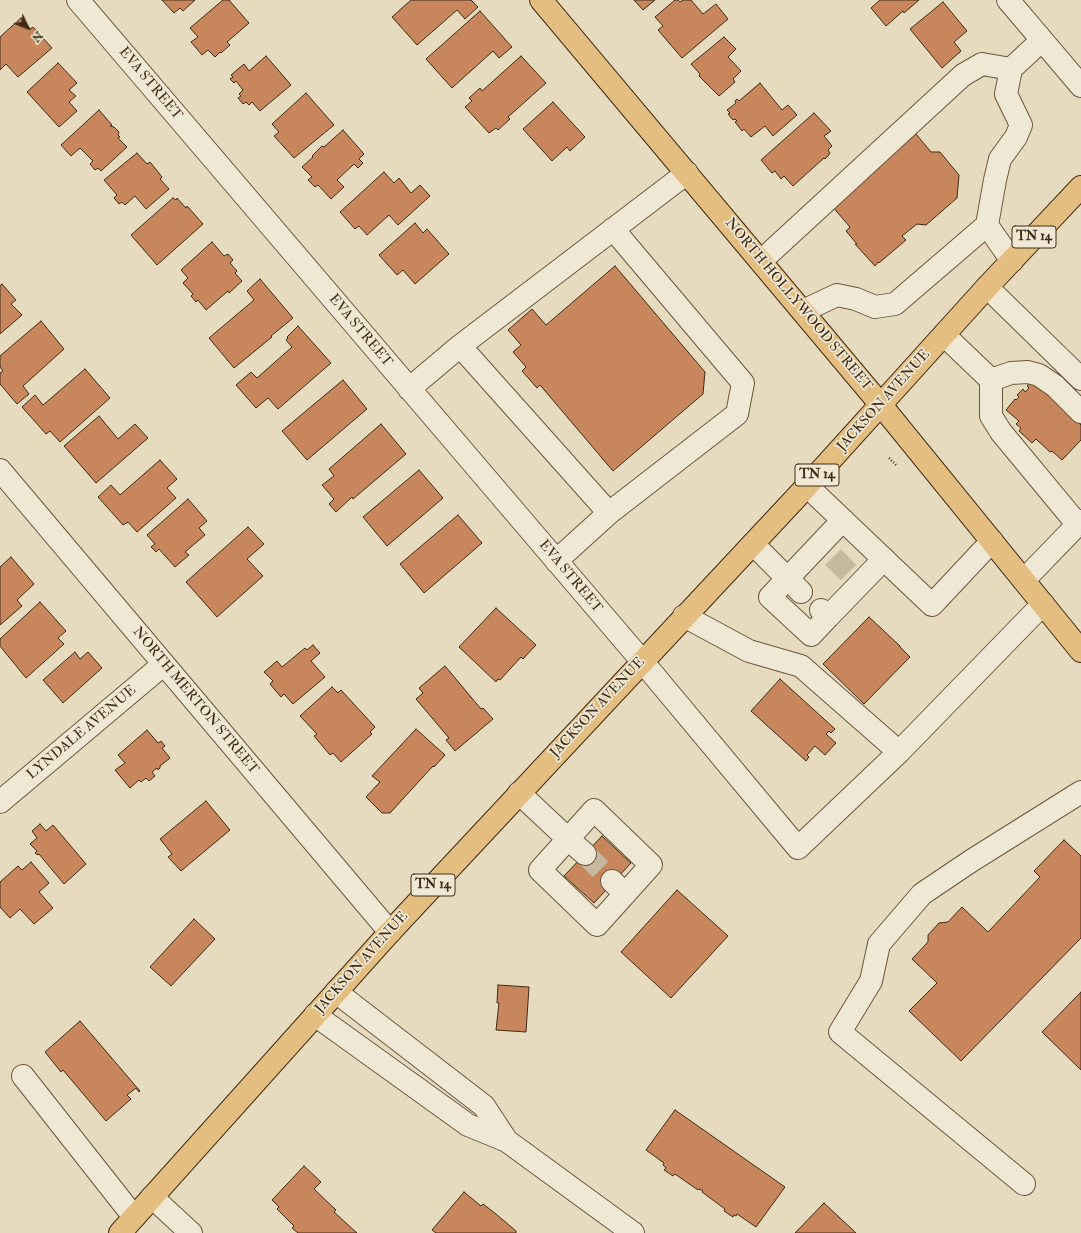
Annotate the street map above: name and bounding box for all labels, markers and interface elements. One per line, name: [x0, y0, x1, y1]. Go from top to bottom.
north arrow: [8, 8, 48, 48]
text: N: [29, 28, 45, 45]
street label: EVA STREET: [115, 44, 185, 124]
street label: NORTH HOLLYWOOD STREET: [721, 215, 875, 395]
road number: TN 14: [1012, 226, 1056, 248]
street label: EVA STREET: [325, 291, 395, 371]
street label: JACKSON AVENUE: [834, 347, 934, 455]
road number: TN 14: [795, 464, 839, 486]
street label: EVA STREET: [535, 537, 605, 617]
street label: NORTH MERTON STREET: [128, 624, 262, 778]
street label: JACKSON AVENUE: [547, 654, 649, 762]
street label: LYNDALE AVENUE: [24, 682, 140, 784]
road number: TN 14: [411, 874, 455, 896]
street label: JACKSON AVENUE: [312, 909, 412, 1017]

